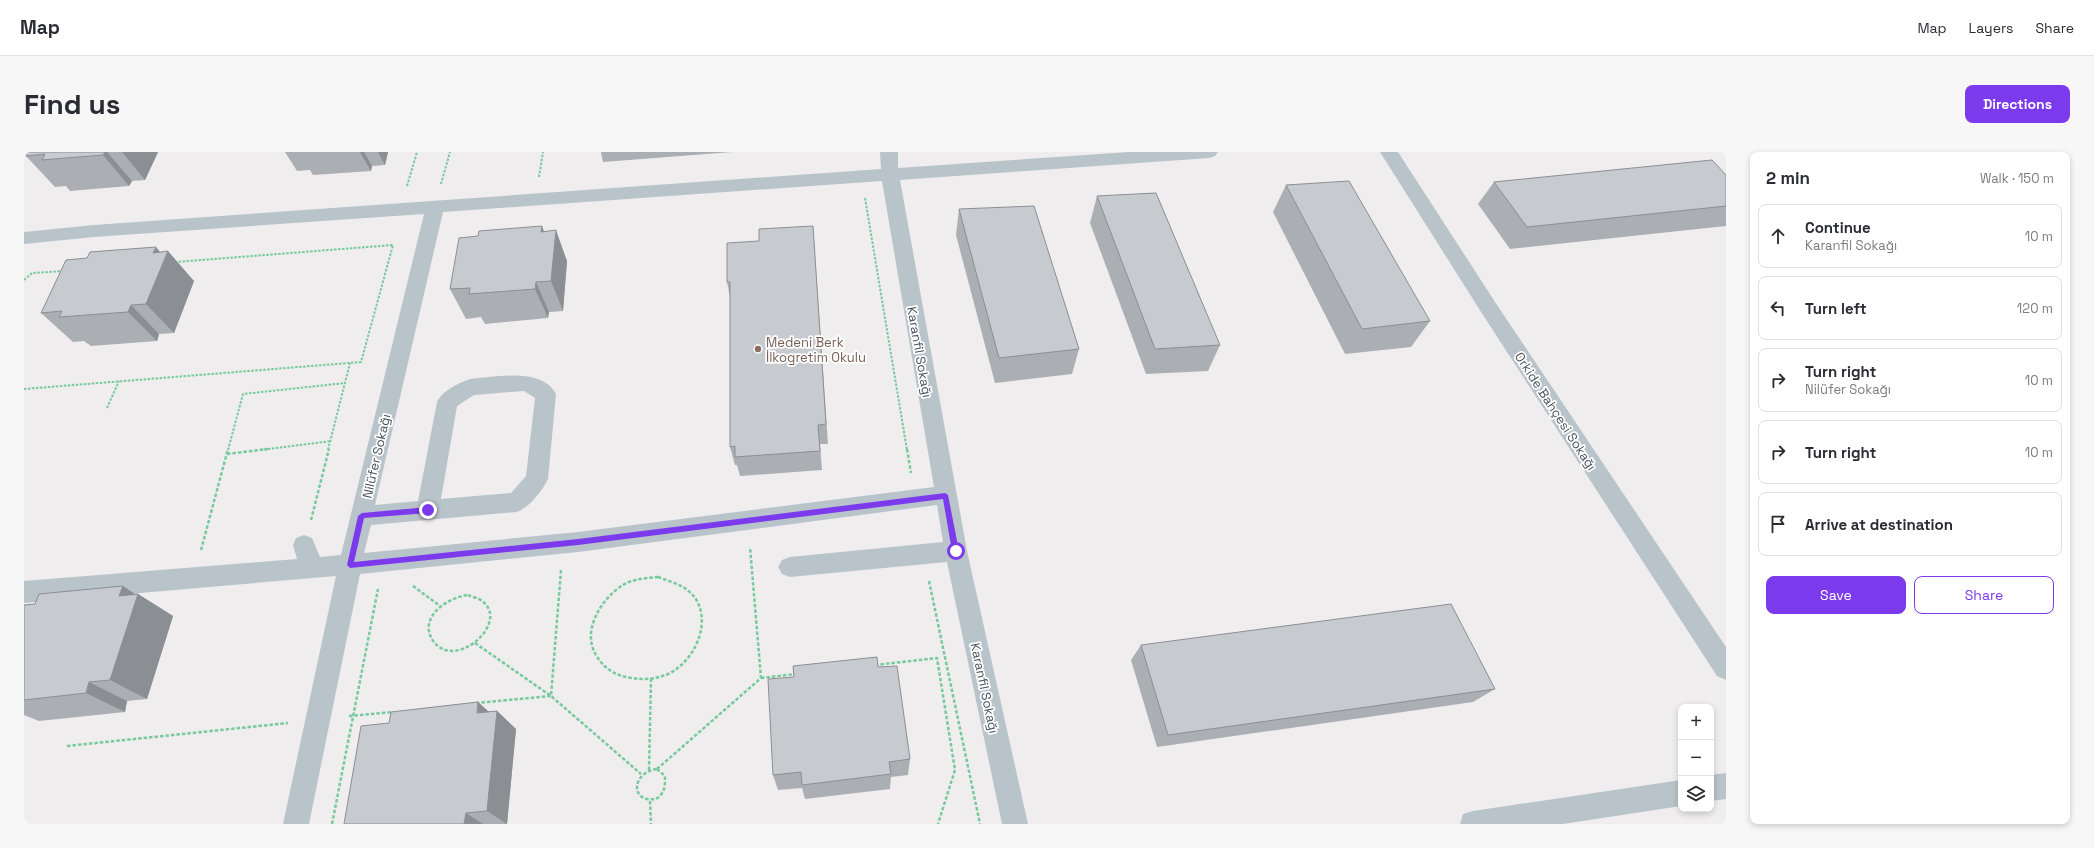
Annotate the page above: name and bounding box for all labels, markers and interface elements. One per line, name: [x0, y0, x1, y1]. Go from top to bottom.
text: Map: [20, 15, 60, 40]
text: Map: [1917, 19, 1947, 37]
text: Layers: [1969, 19, 2013, 37]
text: Share: [2035, 19, 2074, 37]
button: Directions: [1965, 85, 2070, 123]
text: Find us: [24, 86, 121, 122]
text: 2 min: [1766, 167, 1810, 189]
text: Walk · 150 m: [1980, 170, 2054, 187]
text: Continue: [1805, 218, 1871, 237]
icon: ahead: [1767, 225, 1789, 247]
text: 10 m: [2025, 228, 2053, 245]
text: Karanfil Sokağı: [1805, 237, 1897, 254]
icon: left: [1767, 297, 1789, 319]
text: Turn left: [1805, 299, 1867, 318]
text: 120 m: [2017, 300, 2053, 317]
street label: Karanfil Sokağı: [903, 305, 936, 399]
place label: Medeni Berk İlkogretim Okulu: [766, 334, 866, 366]
marker: Medeni Berk İlkogretim Okulu: [753, 344, 763, 354]
street label: Orkide Bahçesi Sokağı: [1511, 349, 1600, 474]
text: Turn right: [1805, 362, 1876, 381]
icon: right: [1767, 369, 1789, 391]
text: 10 m: [2025, 372, 2053, 389]
text: Nilüfer Sokağı: [1805, 381, 1891, 398]
street label: Nilüfer Sokağı: [359, 412, 394, 500]
icon: right: [1767, 441, 1789, 463]
text: Turn right: [1805, 443, 1876, 462]
text: 10 m: [2025, 444, 2053, 461]
route end: [419, 501, 437, 519]
icon: arrive: [1767, 513, 1789, 535]
text: Arrive at destination: [1805, 515, 1953, 534]
route start: [947, 542, 965, 560]
button: Save: [1766, 576, 1906, 614]
button: Share: [1914, 576, 2054, 614]
street label: Karanfil Sokağı: [967, 641, 1002, 735]
map controls: [1678, 704, 1714, 812]
button: +: [1678, 704, 1714, 740]
button: −: [1678, 740, 1714, 776]
button: layers: [1678, 776, 1714, 812]

